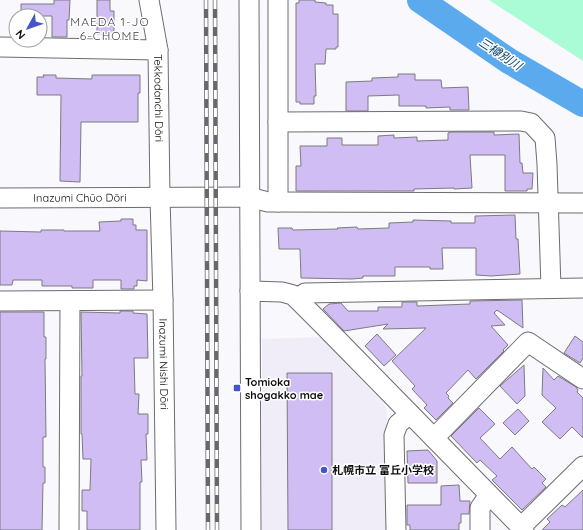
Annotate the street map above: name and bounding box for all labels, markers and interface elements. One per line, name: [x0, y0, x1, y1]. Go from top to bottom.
north arrow: [8, 8, 48, 48]
district label: MAEDA 1-JO 6-CHOME: [70, 14, 150, 43]
text: N: [12, 27, 28, 42]
water label: 三樽別川: [476, 34, 526, 74]
street label: Tekkodanchi Dōri: [151, 54, 166, 142]
street label: Inazumi Chūo Dōri: [33, 190, 127, 205]
street label: Inazumi Nishi Dōri: [156, 318, 171, 410]
place label: Tomioka shogakko mae: [245, 375, 324, 402]
marker: Tomioka shogakko mae: [232, 383, 242, 393]
place label: 札幌市立 富丘小学校: [332, 463, 434, 477]
marker: 札幌市立 富丘小学校: [319, 465, 329, 475]

